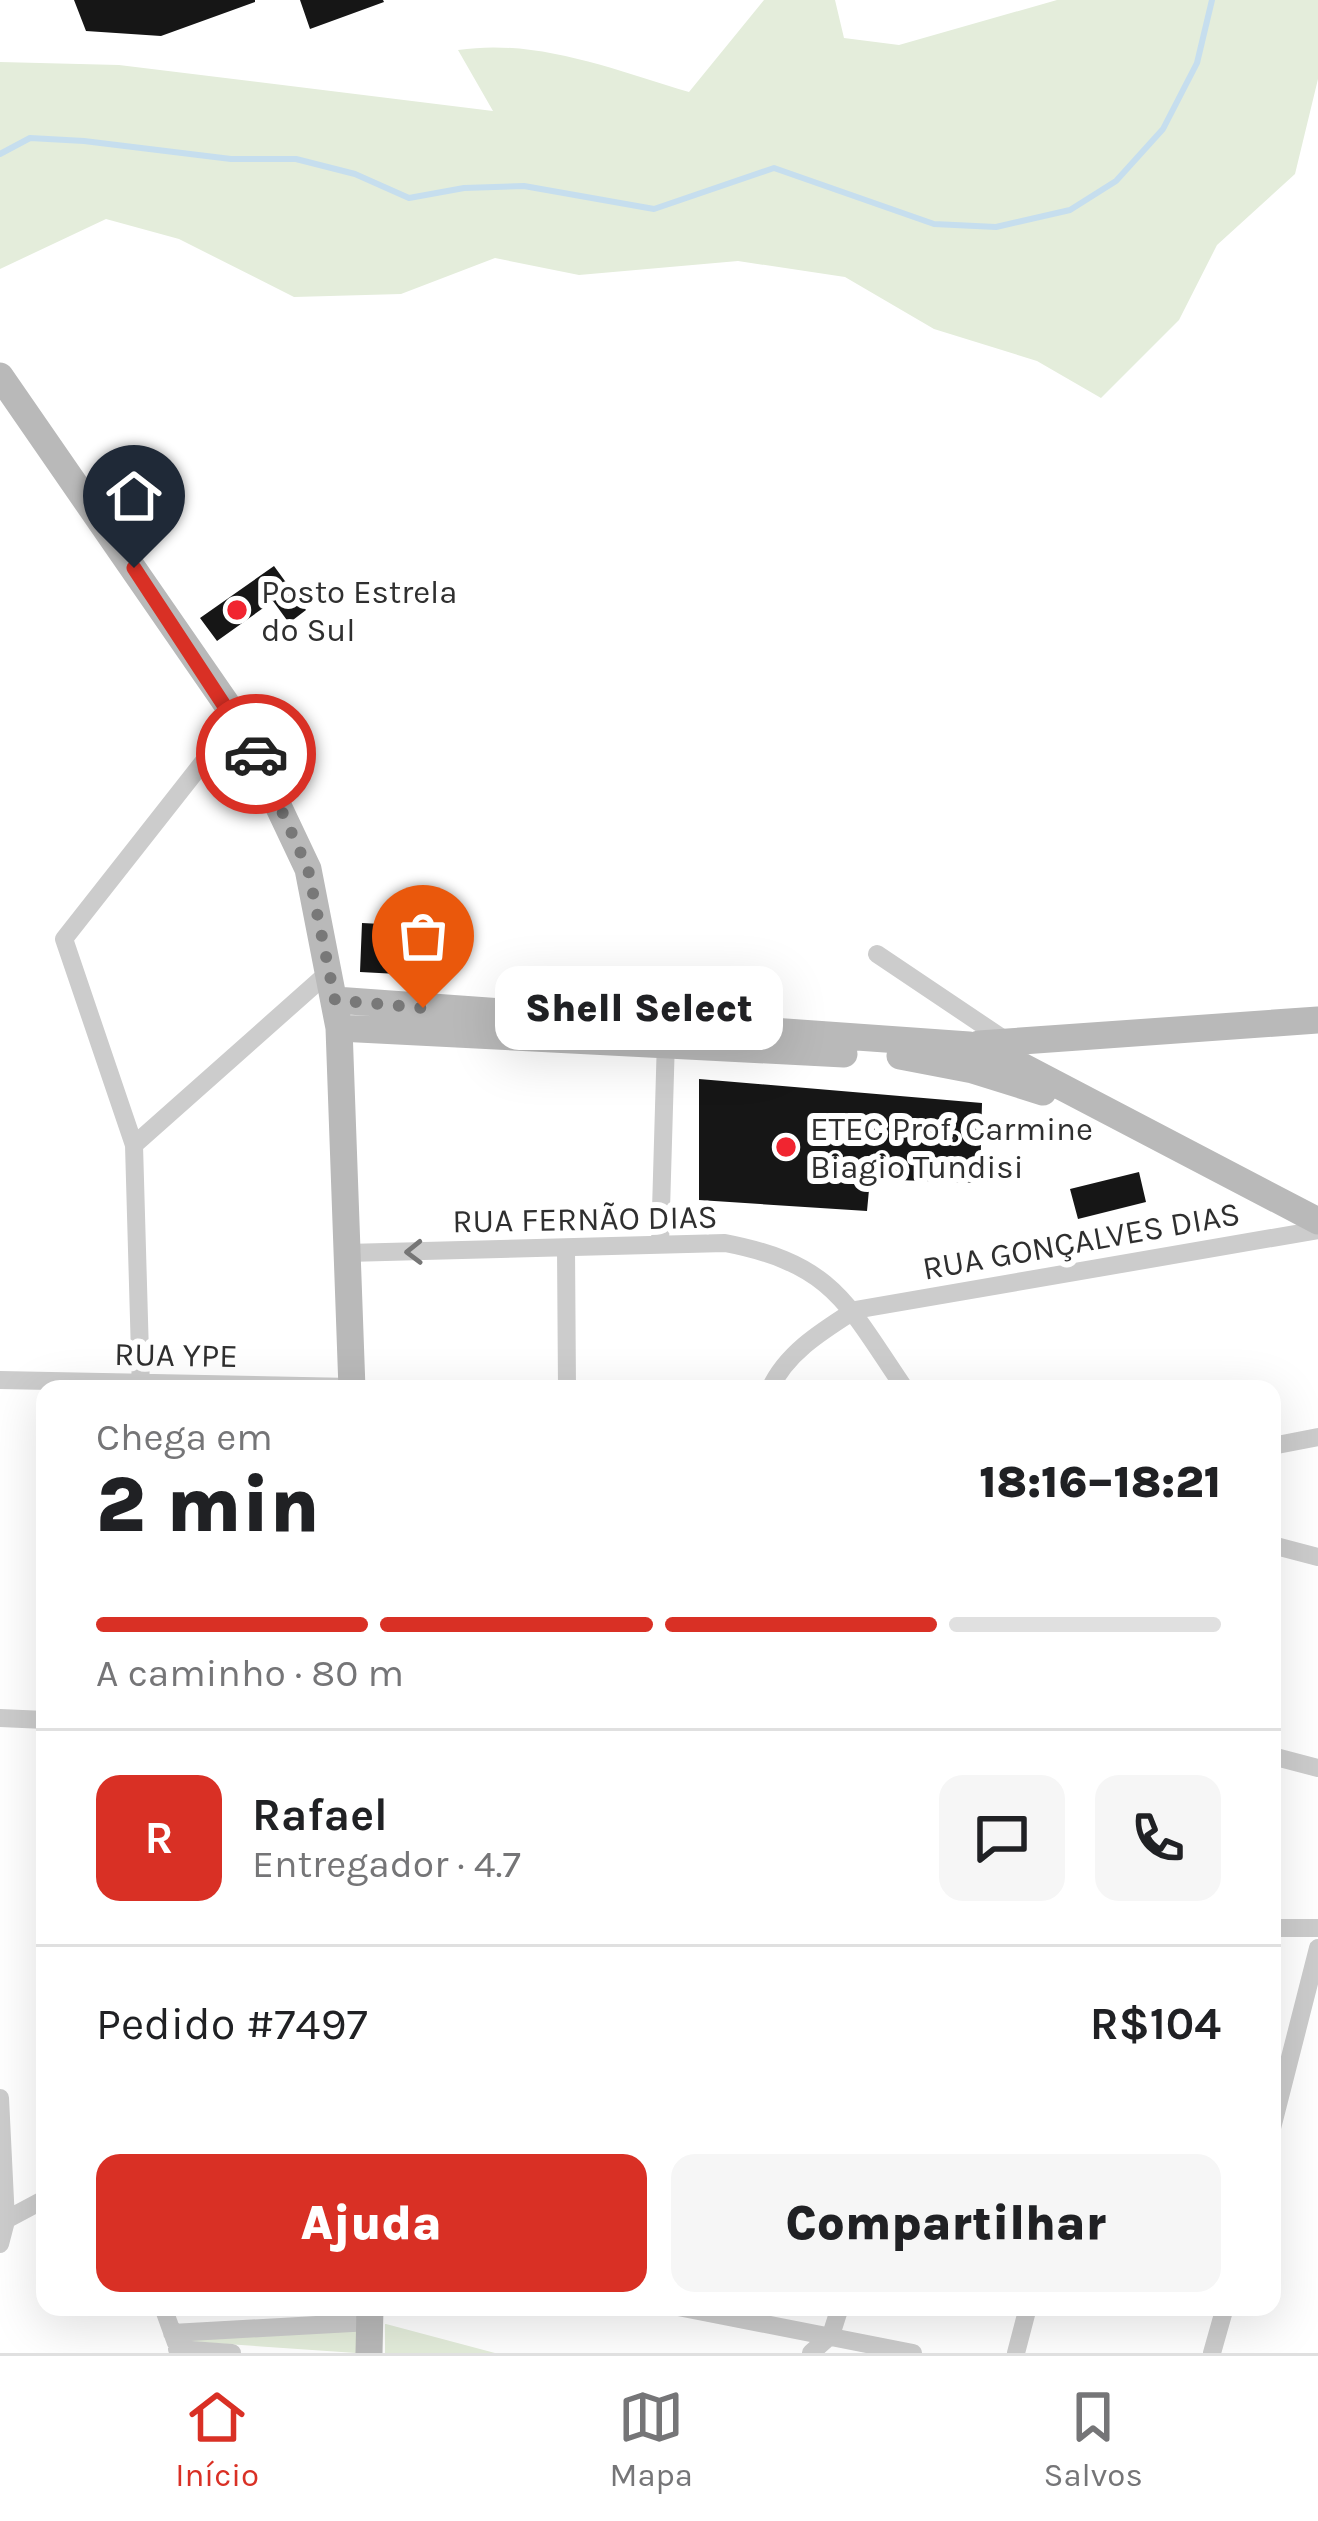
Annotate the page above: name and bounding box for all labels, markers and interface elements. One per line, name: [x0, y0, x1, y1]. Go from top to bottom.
pin: [83, 445, 185, 568]
icon: home: [101, 463, 167, 529]
place label: Posto Estrela do Sul: [261, 573, 458, 649]
marker: Posto Estrela do Sul: [224, 597, 250, 623]
courier: [196, 694, 316, 814]
icon: car: [223, 721, 289, 787]
pin: [372, 885, 474, 1008]
icon: bag: [390, 903, 456, 969]
callout: Shell Select: [495, 966, 783, 1050]
text: Shell Select: [525, 985, 753, 1031]
place label: ETEC Prof. Carmine Biagio Tundisi: [810, 1110, 1093, 1186]
marker: ETEC Prof. Carmine Biagio Tundisi: [773, 1134, 799, 1160]
street label: RUA GONÇALVES DIAS: [919, 1194, 1243, 1288]
street label: RUA FERNÃO DIAS: [452, 1198, 718, 1240]
one-way arrow: [404, 1238, 423, 1264]
street label: RUA YPE: [114, 1335, 238, 1375]
text: Chega em: [96, 1414, 273, 1460]
text: 18:16–18:21: [979, 1456, 1221, 1508]
text: 2 min: [96, 1459, 320, 1551]
text: A caminho · 80 m: [96, 1650, 404, 1696]
button: chat: [939, 1775, 1065, 1901]
button: phone: [1095, 1775, 1221, 1901]
text: Rafael: [252, 1789, 388, 1841]
text: R: [145, 1812, 173, 1864]
text: Entregador · 4.7: [252, 1841, 521, 1887]
text: Pedido #7497: [96, 1998, 368, 2050]
text: R$104: [1090, 1998, 1221, 2050]
button: Ajuda: [96, 2154, 647, 2292]
button: Compartilhar: [671, 2154, 1221, 2292]
tab: Início: [175, 2384, 259, 2494]
tab: Mapa: [609, 2384, 693, 2494]
tab: Salvos: [1043, 2384, 1143, 2494]

